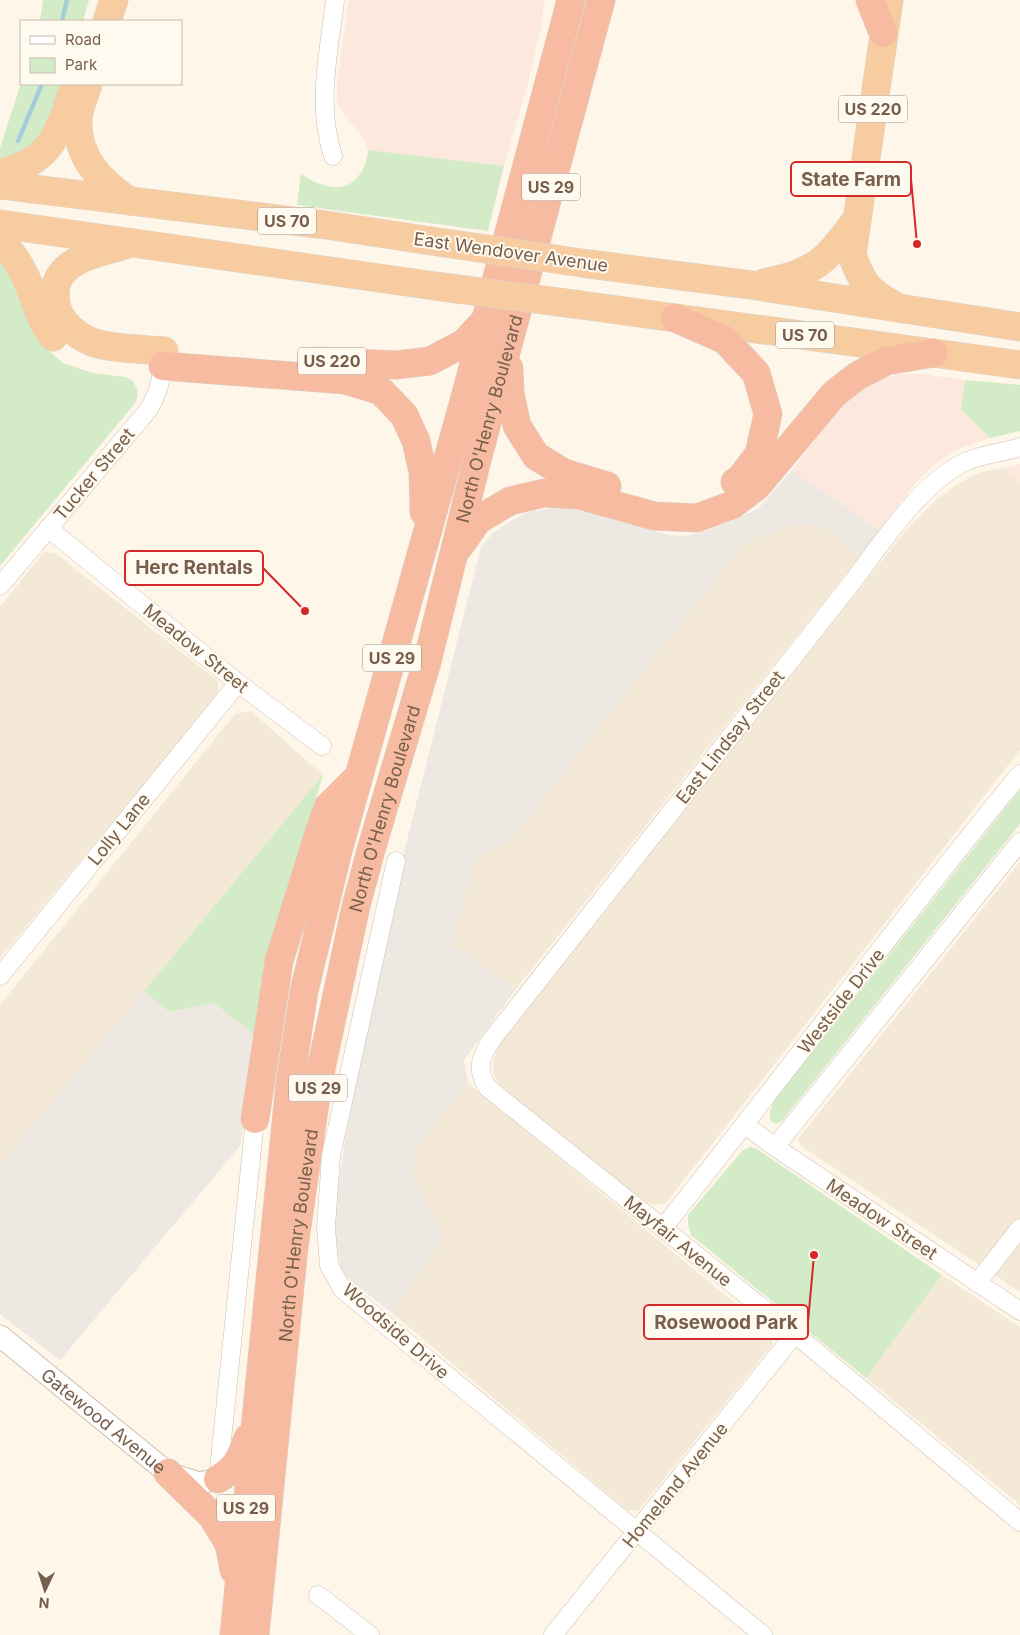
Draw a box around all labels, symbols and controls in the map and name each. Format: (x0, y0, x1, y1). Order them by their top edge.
legend (20, 20, 182, 85)
text: Road (65, 30, 101, 49)
text: Park (65, 55, 98, 74)
road number: US 220 (839, 96, 907, 122)
callout: State Farm (791, 162, 911, 196)
text: State Farm (801, 168, 901, 191)
road number: US 29 (522, 173, 580, 200)
road number: US 70 (258, 208, 316, 235)
street label: East Wendover Avenue (412, 228, 610, 276)
street label: North O'Henry Boulevard (451, 312, 526, 525)
road number: US 70 (776, 322, 834, 348)
road number: US 220 (298, 348, 366, 374)
street label: Tucker Street (49, 424, 139, 524)
callout: Herc Rentals (125, 551, 263, 585)
text: Herc Rentals (135, 556, 253, 579)
street label: Meadow Street (139, 599, 253, 697)
road number: US 29 (363, 644, 421, 671)
street label: East Lindsay Street (672, 666, 788, 808)
street label: North O'Henry Boulevard (344, 703, 424, 914)
street label: Lolly Lane (84, 789, 154, 869)
street label: Westside Drive (793, 944, 889, 1058)
road number: US 29 (289, 1074, 347, 1102)
street label: North O'Henry Boulevard (274, 1127, 322, 1343)
street label: Meadow Street (823, 1174, 941, 1264)
street label: Mayfair Avenue (620, 1191, 736, 1291)
street label: Woodside Drive (338, 1279, 454, 1383)
callout: Rosewood Park (644, 1305, 808, 1339)
text: Rosewood Park (654, 1311, 798, 1334)
street label: Gatewood Avenue (37, 1364, 170, 1478)
street label: Homeland Avenue (618, 1418, 732, 1552)
road number: US 29 (217, 1495, 275, 1522)
north arrow (20, 1565, 70, 1615)
text: N (38, 1595, 50, 1612)

